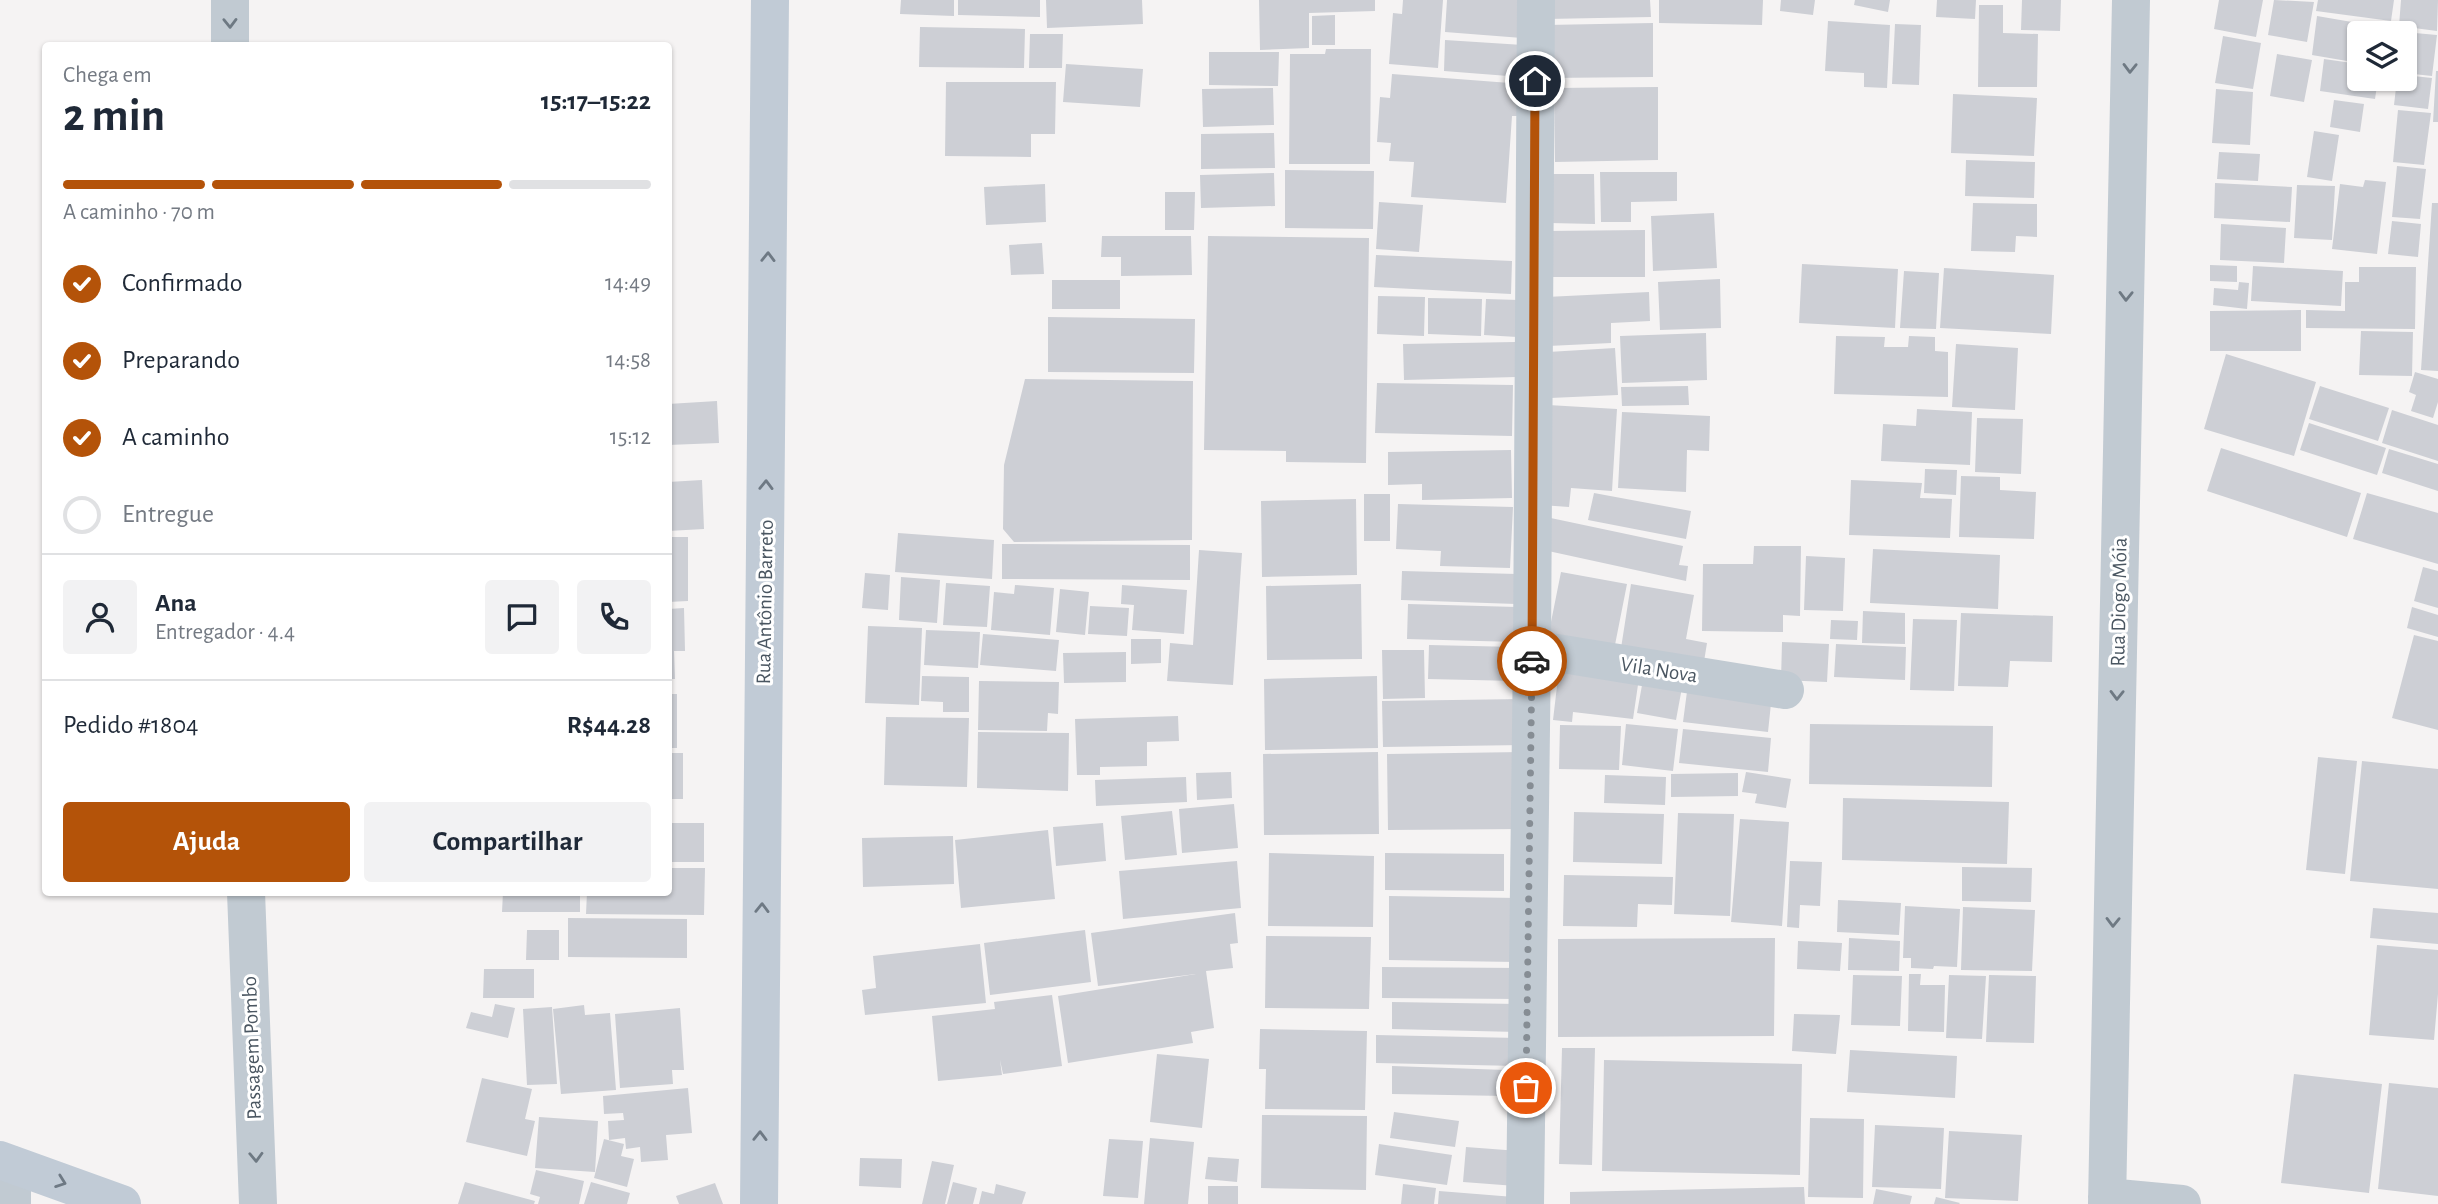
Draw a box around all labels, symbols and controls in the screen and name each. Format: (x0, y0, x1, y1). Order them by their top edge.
one-way arrow (222, 18, 238, 29)
map controls (2347, 21, 2417, 91)
button: layers (2347, 21, 2417, 91)
pin (1505, 51, 1565, 111)
icon: home (1516, 62, 1554, 100)
one-way arrow (2122, 63, 2138, 74)
text: Chega em (63, 64, 152, 87)
text: 15:17–15:22 (541, 88, 651, 114)
text: 2 min (63, 93, 165, 139)
text: A caminho · 70 m (63, 201, 215, 224)
one-way arrow (760, 252, 776, 262)
icon: check (63, 265, 101, 303)
text: Confirmado (122, 270, 243, 296)
text: 14:49 (605, 272, 651, 295)
one-way arrow (2118, 290, 2133, 301)
icon: check (63, 342, 101, 380)
text: Preparando (122, 347, 240, 373)
text: 14:58 (606, 349, 651, 372)
icon: check (63, 419, 101, 457)
text: A caminho (122, 424, 230, 450)
text: 15:12 (610, 426, 651, 449)
one-way arrow (758, 479, 774, 490)
text: Entregue (122, 501, 214, 527)
street label: Rua Antônio Barreto (753, 519, 777, 685)
street label: Rua Diogo Móia (2107, 537, 2131, 667)
button: person (63, 580, 137, 654)
button: chat (485, 580, 559, 654)
button: phone (577, 580, 651, 654)
text: Ana (155, 590, 197, 616)
text: Entregador · 4.4 (155, 621, 295, 644)
courier (1497, 626, 1567, 696)
icon: car (1513, 642, 1551, 680)
street label: Vila Nova (1619, 654, 1699, 686)
one-way arrow (2110, 689, 2125, 700)
text: Pedido #1804 (63, 712, 199, 738)
text: R$44.28 (567, 712, 651, 738)
button: Ajuda (63, 802, 350, 882)
button: Compartilhar (364, 802, 651, 882)
one-way arrow (754, 903, 770, 913)
one-way arrow (2105, 917, 2121, 928)
street label: Passagem Pombo (239, 976, 265, 1120)
pin (1496, 1058, 1556, 1118)
icon: bag (1507, 1069, 1545, 1107)
one-way arrow (752, 1130, 768, 1141)
one-way arrow (249, 1151, 264, 1162)
one-way arrow (54, 1174, 66, 1188)

